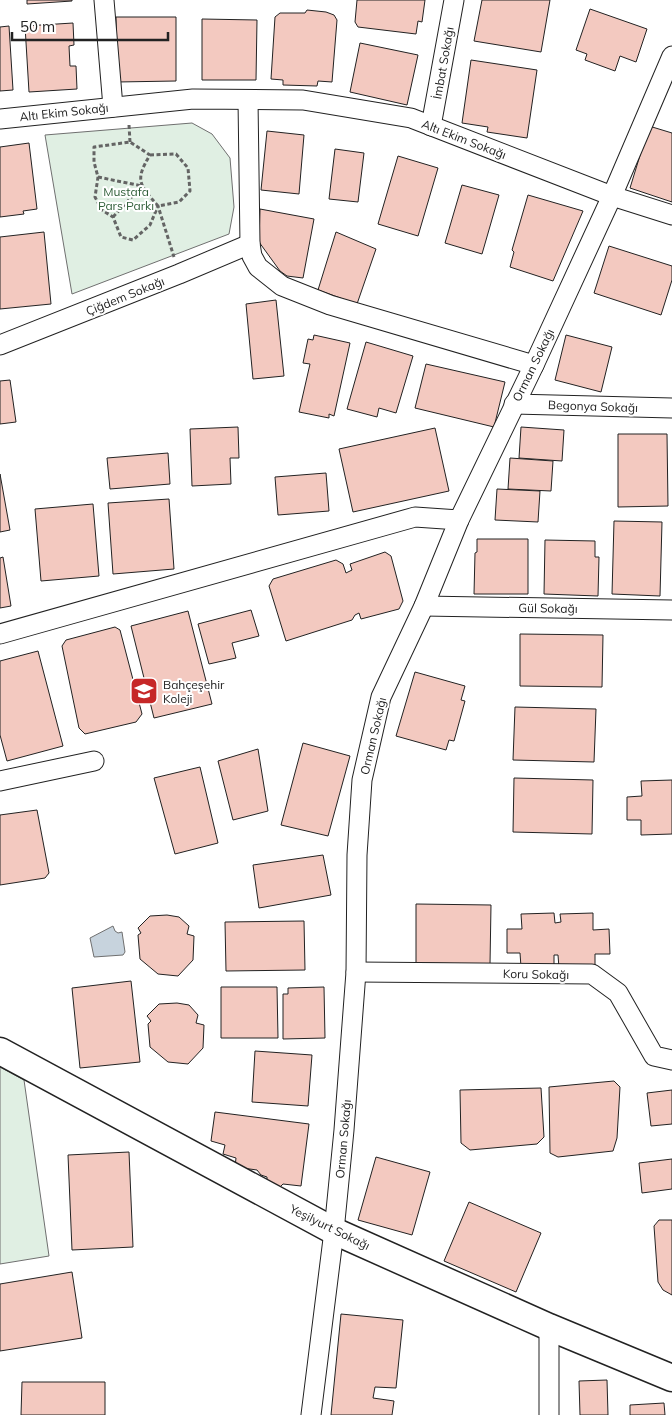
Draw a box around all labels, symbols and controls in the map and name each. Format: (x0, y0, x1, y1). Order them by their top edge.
scale bar (12, 10, 169, 42)
text: 50 m (20, 17, 55, 36)
street label: İmbat Sokağı (429, 26, 457, 100)
street label: Altı Ekim Sokağı (19, 100, 109, 124)
street label: Altı Ekim Sokağı (420, 116, 508, 162)
park label: Mustafa Pars Parkı (98, 184, 154, 213)
street label: Çiğdem Sokağı (84, 273, 166, 319)
street label: Orman Sokağı (509, 326, 557, 404)
street label: Begonya Sokağı (548, 397, 638, 415)
street label: Gül Sokağı (518, 600, 578, 616)
school or university icon: Bahçeşehir Koleji (129, 676, 159, 706)
place label: Bahçeşehir Koleji (163, 677, 225, 706)
street label: Orman Sokağı (357, 696, 389, 776)
street label: Koru Sokağı (503, 966, 569, 982)
street label: Orman Sokağı (332, 1099, 354, 1179)
street label: Yeşilyurt Sokağı (286, 1201, 373, 1253)

